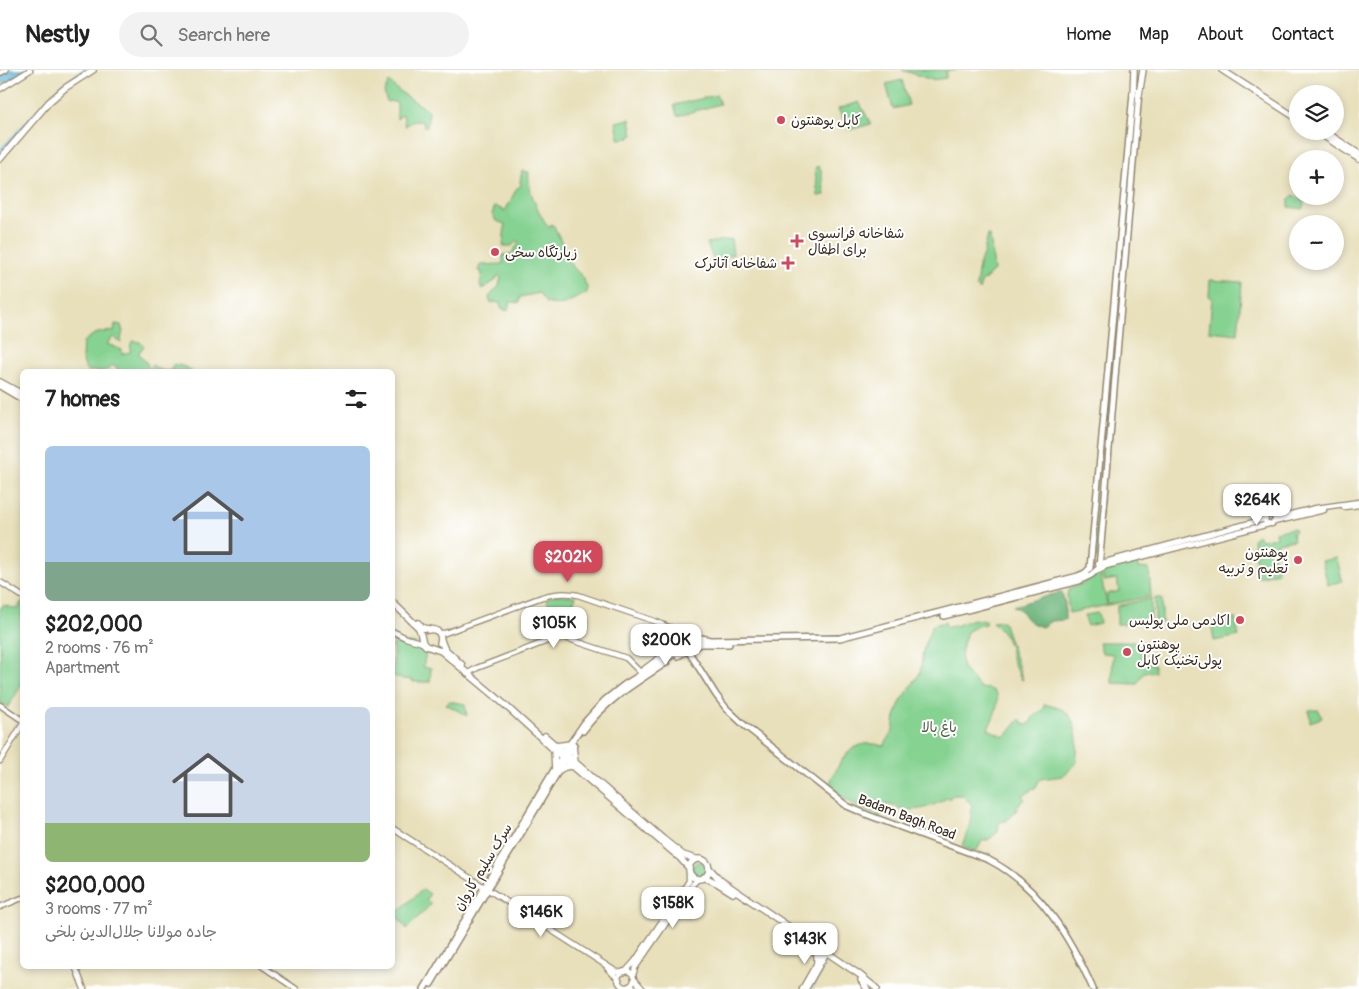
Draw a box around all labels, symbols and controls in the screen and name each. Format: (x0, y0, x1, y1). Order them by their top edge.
search box (119, 12, 469, 57)
text: Nestly (25, 20, 89, 49)
icon: search (137, 21, 165, 49)
text: Search here (177, 23, 270, 47)
text: Home (1066, 23, 1111, 46)
text: Map (1139, 23, 1169, 46)
text: About (1197, 23, 1243, 46)
text: Contact (1271, 23, 1334, 46)
map controls (1289, 85, 1344, 270)
button: layers (1289, 85, 1344, 140)
place label: کابل پوهنتون (791, 112, 861, 130)
marker: کابل پوهنتون (775, 114, 787, 126)
button: + (1289, 150, 1344, 205)
button: − (1289, 215, 1344, 270)
place label: شفاخانه فرانسوی برای اطفال (808, 225, 904, 258)
marker: شفاخانه فرانسوی برای اطفال (790, 234, 804, 248)
place label: زیارتگاه سخی (505, 244, 577, 261)
marker: زیارتگاه سخی (489, 246, 501, 258)
place label: شفاخانه آتاترک (695, 255, 777, 272)
marker: شفاخانه آتاترک (781, 256, 795, 270)
icon: filters (342, 385, 370, 413)
text: 7 homes (45, 386, 120, 413)
icon: home (163, 478, 253, 568)
pin: $264K (1222, 484, 1292, 526)
text: $264K (1234, 490, 1280, 510)
pin: $202K (533, 540, 603, 583)
place label: پوهنتون تعلیم و تربیه (1219, 544, 1289, 579)
text: $202K (544, 547, 592, 567)
marker: پوهنتون تعلیم و تربیه (1292, 554, 1304, 566)
pin: $105K (519, 606, 589, 649)
text: $202,000 (45, 611, 143, 638)
place label: اکادمی ملی پولیس (1129, 612, 1230, 630)
text: $105K (532, 613, 576, 633)
marker: اکادمی ملی پولیس (1234, 614, 1246, 626)
pin: $200K (631, 624, 701, 666)
text: $200K (641, 630, 691, 650)
place label: پوهنتون پولی‌تخنیک کابل (1137, 636, 1222, 670)
text: 2 rooms · 76 m² (45, 638, 154, 658)
marker: پوهنتون پولی‌تخنیک کابل (1121, 646, 1133, 658)
text: Apartment (45, 658, 120, 678)
park label: باغ بالا (921, 719, 957, 737)
icon: home (163, 740, 253, 830)
street label: Badam Bagh Road (856, 791, 958, 844)
street label: سرک سلیم کاروان (450, 820, 518, 915)
text: $200,000 (45, 872, 145, 899)
pin: $158K (638, 886, 708, 929)
text: $158K (652, 893, 694, 913)
pin: $146K (506, 896, 576, 938)
text: 3 rooms · 77 m² (45, 899, 153, 919)
text: $146K (519, 902, 563, 922)
text: جاده مولانا جلال‌الدین بلخی (45, 922, 217, 942)
pin: $143K (770, 922, 840, 965)
text: $143K (784, 929, 826, 949)

